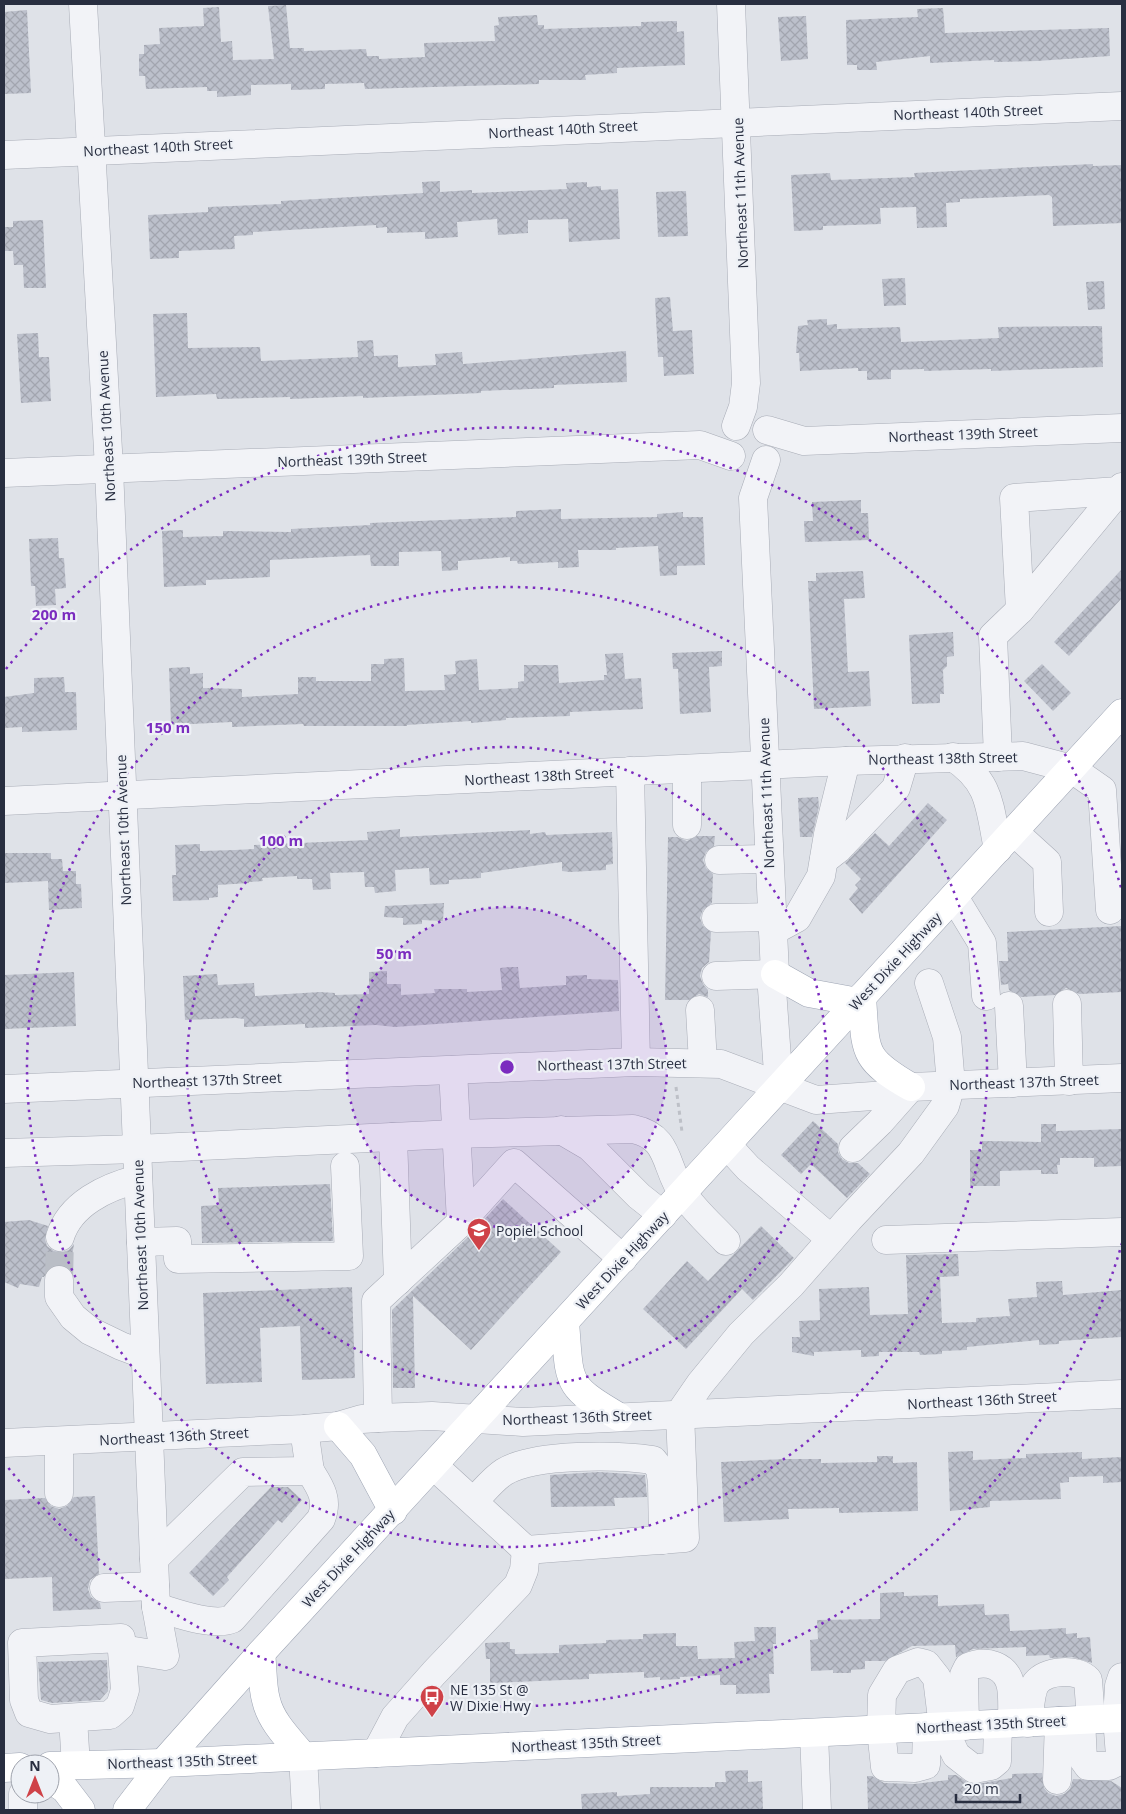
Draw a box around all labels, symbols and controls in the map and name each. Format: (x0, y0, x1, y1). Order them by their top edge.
street label: Northeast 140th Street (893, 100, 1043, 124)
street label: Northeast 140th Street (488, 116, 638, 142)
street label: Northeast 11th Avenue (728, 117, 752, 269)
street label: Northeast 140th Street (83, 134, 233, 160)
street label: Northeast 10th Avenue (93, 350, 119, 502)
street label: Northeast 139th Street (888, 422, 1038, 446)
street label: Northeast 139th Street (277, 447, 427, 471)
text: 200 m (32, 604, 76, 624)
text: 150 m (146, 717, 190, 737)
street label: Northeast 11th Avenue (754, 717, 778, 869)
street label: Northeast 138th Street (868, 747, 1018, 769)
street label: Northeast 10th Avenue (111, 754, 135, 906)
street label: Northeast 138th Street (464, 763, 614, 789)
text: 100 m (259, 830, 303, 850)
street label: West Dixie Highway (844, 907, 946, 1014)
text: 50 m (376, 943, 412, 963)
street label: Northeast 137th Street (537, 1053, 687, 1075)
centre of rings (498, 1058, 516, 1076)
street label: Northeast 137th Street (132, 1068, 282, 1092)
street label: Northeast 137th Street (949, 1070, 1099, 1094)
street label: Northeast 10th Avenue (128, 1159, 152, 1311)
street label: West Dixie Highway (571, 1206, 673, 1313)
school or university icon: Popiel School (466, 1217, 492, 1251)
place label: Popiel School (496, 1221, 583, 1240)
street label: Northeast 136th Street (907, 1387, 1057, 1413)
street label: Northeast 136th Street (502, 1405, 652, 1429)
street label: Northeast 136th Street (99, 1423, 249, 1449)
street label: West Dixie Highway (297, 1504, 399, 1611)
place label: NE 135 St @ W Dixie Hwy (450, 1680, 532, 1715)
bus stop icon: NE 135 St @ W Dixie Hwy (419, 1684, 445, 1718)
street label: Northeast 135th Street (916, 1711, 1066, 1737)
street label: Northeast 135th Street (511, 1730, 661, 1756)
street label: Northeast 135th Street (107, 1749, 257, 1773)
north arrow (10, 1754, 60, 1804)
text: N (29, 1756, 41, 1775)
scale bar (956, 1772, 1020, 1804)
text: 20 m (964, 1778, 999, 1798)

